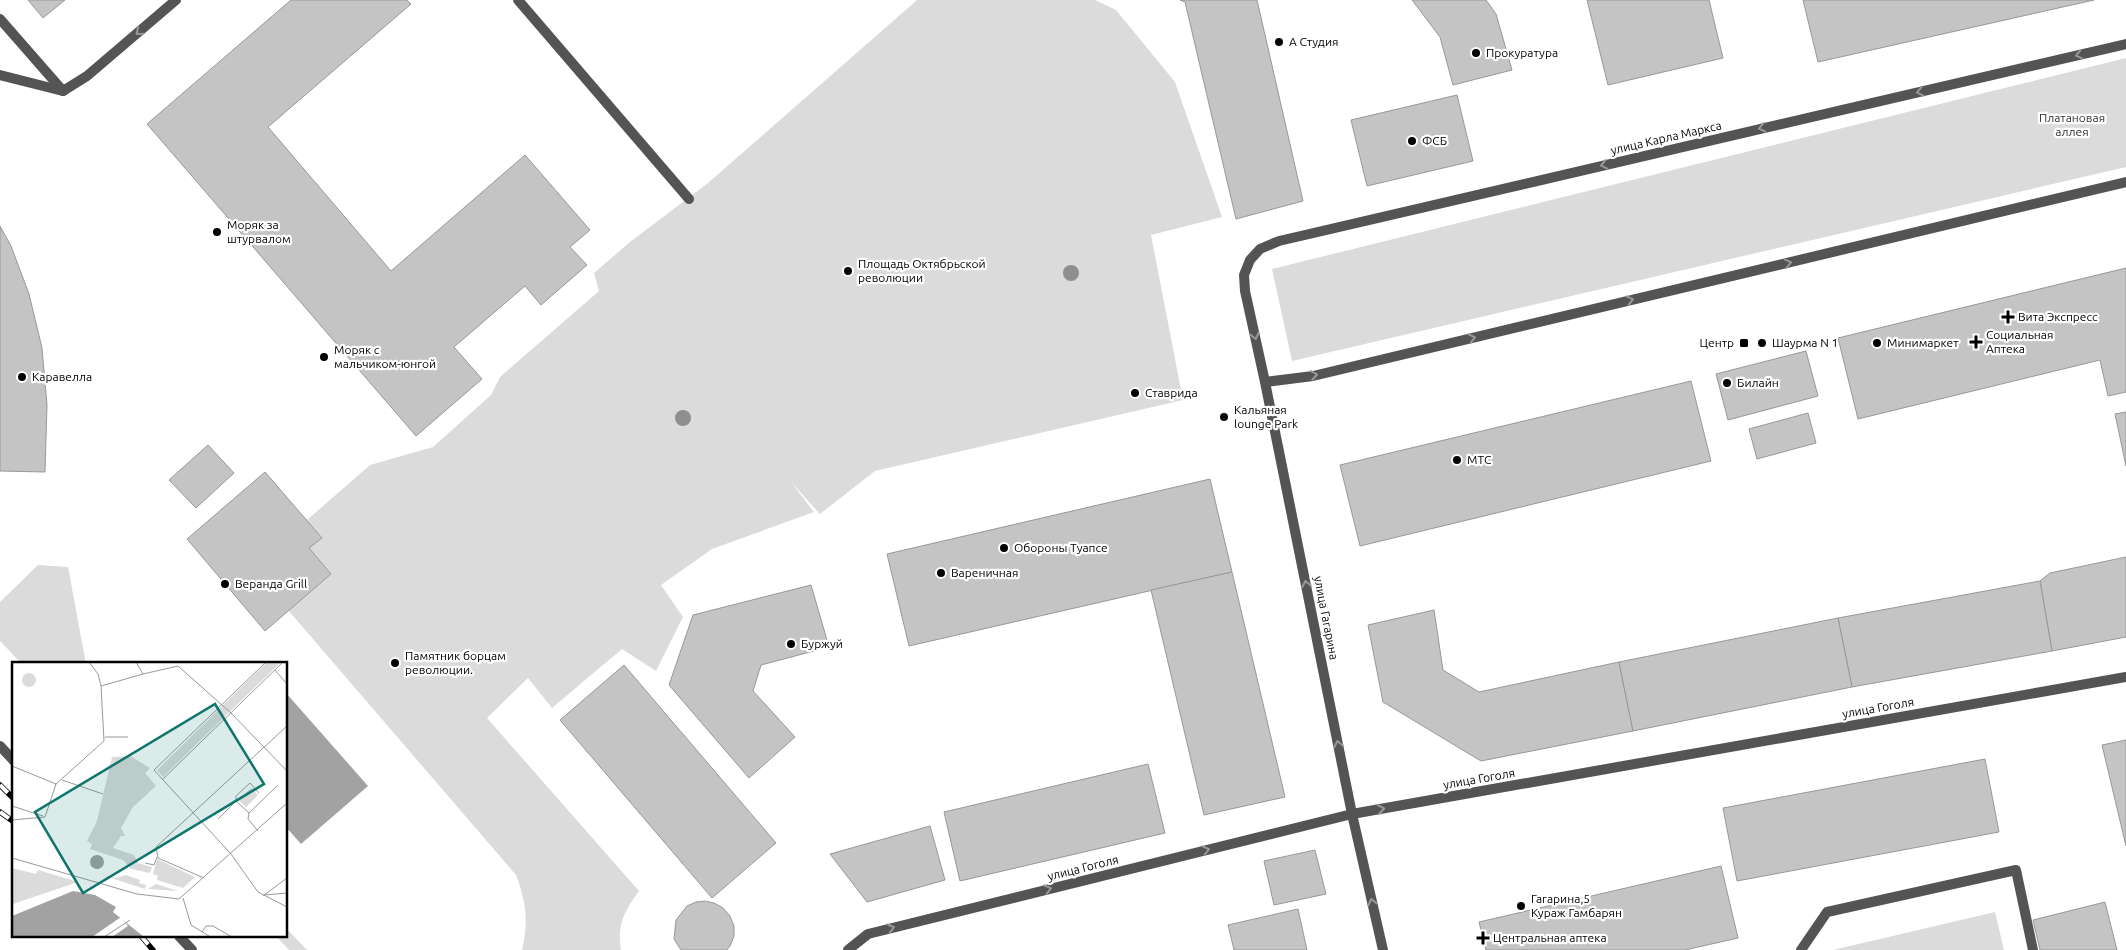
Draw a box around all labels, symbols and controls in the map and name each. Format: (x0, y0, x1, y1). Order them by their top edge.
one-way arrow (135, 26, 144, 35)
place label: А Студия (1289, 35, 1338, 48)
marker: А Студия (1273, 36, 1285, 48)
place label: Прокуратура (1486, 46, 1558, 59)
marker: Прокуратура (1470, 47, 1482, 59)
one-way arrow (2074, 49, 2083, 60)
one-way arrow (1916, 86, 1925, 97)
park label: Платановая аллея (2039, 111, 2105, 138)
street label: улица Карла Маркса (1609, 118, 1723, 157)
one-way arrow (1757, 122, 1766, 133)
place label: ФСБ (1422, 134, 1447, 147)
marker: ФСБ (1406, 135, 1418, 147)
one-way arrow (1599, 159, 1608, 170)
place label: Моряк за штурвалом (227, 218, 291, 245)
marker: Моряк за штурвалом (211, 226, 223, 238)
place label: Площадь Октябрьской революции (858, 257, 986, 284)
one-way arrow (1784, 258, 1792, 268)
marker: Площадь Октябрьской революции (842, 265, 854, 277)
one-way arrow (1625, 295, 1634, 306)
place label: Вита Экспресс (2018, 310, 2098, 323)
marker: Вита Экспресс (2002, 311, 2014, 323)
place label: Социальная Аптека (1986, 328, 2053, 355)
one-way arrow (1249, 332, 1260, 341)
one-way arrow (1467, 333, 1476, 344)
place label: Центр (1700, 336, 1734, 349)
place label: Шаурма N 1 (1772, 336, 1838, 349)
place label: Минимаркет (1887, 336, 1959, 349)
marker: Социальная Аптека (1970, 336, 1982, 348)
marker: Центр (1738, 337, 1750, 349)
marker: Шаурма N 1 (1756, 337, 1768, 349)
marker: Минимаркет (1871, 337, 1883, 349)
place label: Моряк с мальчиком-юнгой (334, 343, 436, 370)
marker: Моряк с мальчиком-юнгой (318, 351, 330, 363)
place label: Каравелла (32, 370, 92, 383)
marker: Каравелла (16, 371, 28, 383)
one-way arrow (1309, 371, 1318, 381)
place label: Билайн (1737, 376, 1779, 389)
marker: Билайн (1721, 377, 1733, 389)
place label: Ставрида (1145, 386, 1198, 399)
marker: Ставрида (1129, 387, 1141, 399)
place label: Кальяная lounge Park (1234, 403, 1298, 430)
marker: Кальяная lounge Park (1218, 411, 1230, 423)
place label: МТС (1467, 453, 1492, 466)
marker: МТС (1451, 454, 1463, 466)
place label: Обороны Туапсе (1014, 541, 1108, 554)
marker: Обороны Туапсе (998, 542, 1010, 554)
place label: Вареничная (951, 566, 1018, 579)
marker: Вареничная (935, 567, 947, 579)
street label: улица Гагарина (1312, 575, 1341, 661)
place label: Веранда Grill (235, 577, 307, 590)
marker: Веранда Grill (219, 578, 231, 590)
one-way arrow (1301, 580, 1312, 589)
place label: Буржуй (801, 637, 843, 650)
marker: Буржуй (785, 638, 797, 650)
place label: Памятник борцам революции. (405, 649, 506, 676)
marker: Памятник борцам революции. (389, 657, 401, 669)
inset map (12, 662, 288, 938)
street label: улица Гоголя (1841, 695, 1915, 720)
one-way arrow (1333, 739, 1344, 748)
street label: улица Гоголя (1442, 766, 1516, 791)
one-way arrow (1377, 804, 1386, 814)
one-way arrow (1202, 845, 1211, 856)
street label: улица Гоголя (1046, 852, 1120, 883)
one-way arrow (1044, 884, 1053, 895)
place label: Гагарина,5 Кураж Гамбарян (1531, 892, 1622, 919)
one-way arrow (1367, 898, 1378, 907)
marker: Гагарина,5 Кураж Гамбарян (1515, 900, 1527, 912)
one-way arrow (886, 923, 895, 934)
place label: Центральная аптека (1493, 931, 1607, 944)
marker: Центральная аптека (1477, 932, 1489, 944)

